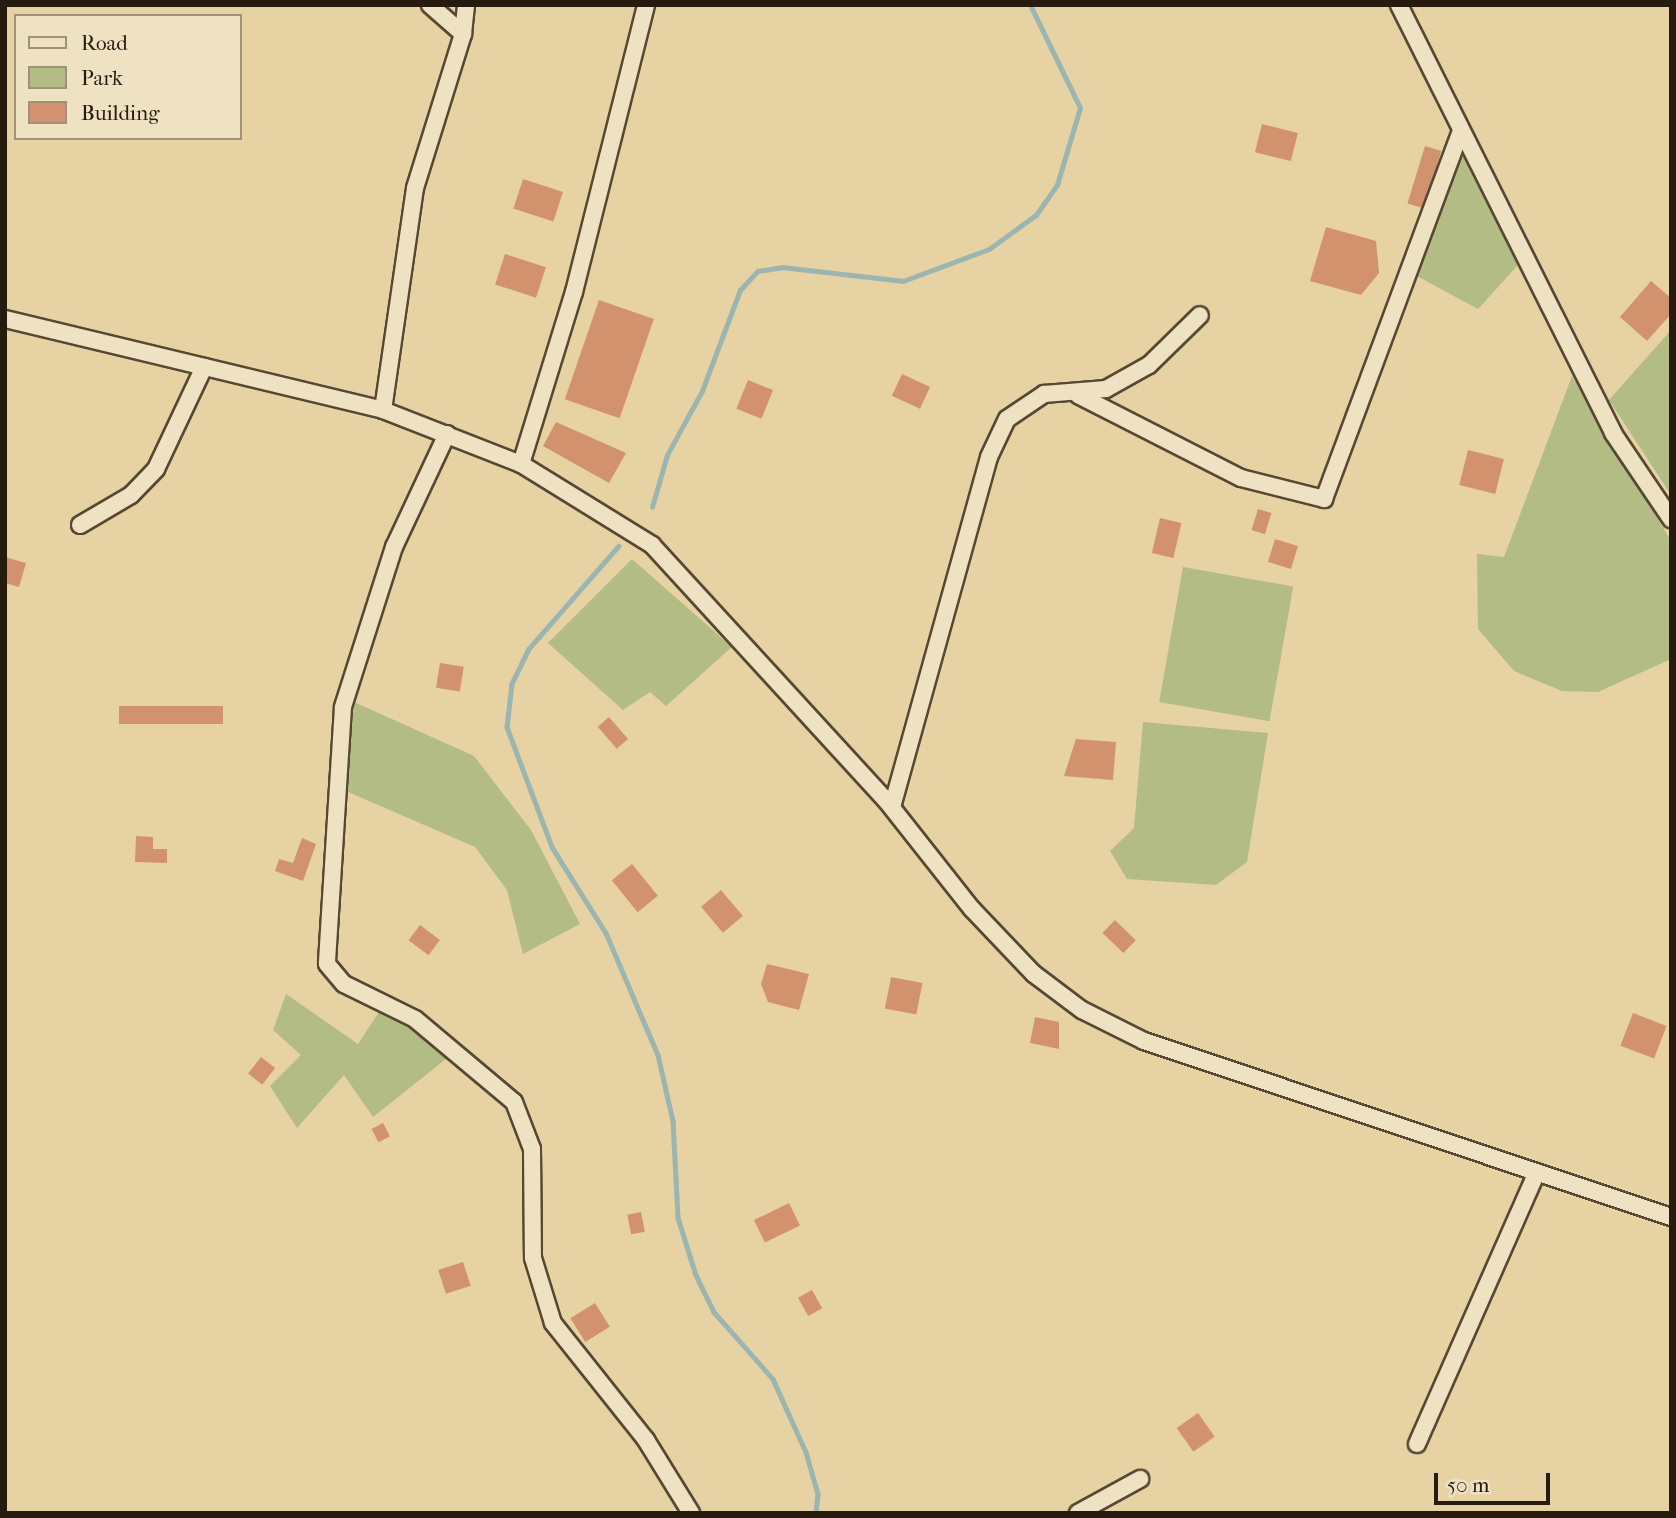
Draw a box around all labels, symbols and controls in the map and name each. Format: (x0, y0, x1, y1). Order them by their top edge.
legend (14, 14, 242, 140)
text: Road (81, 31, 128, 55)
text: Park (81, 66, 123, 90)
text: Building (81, 101, 159, 125)
scale bar (1438, 1458, 1554, 1502)
text: 50 m (1447, 1473, 1490, 1497)

